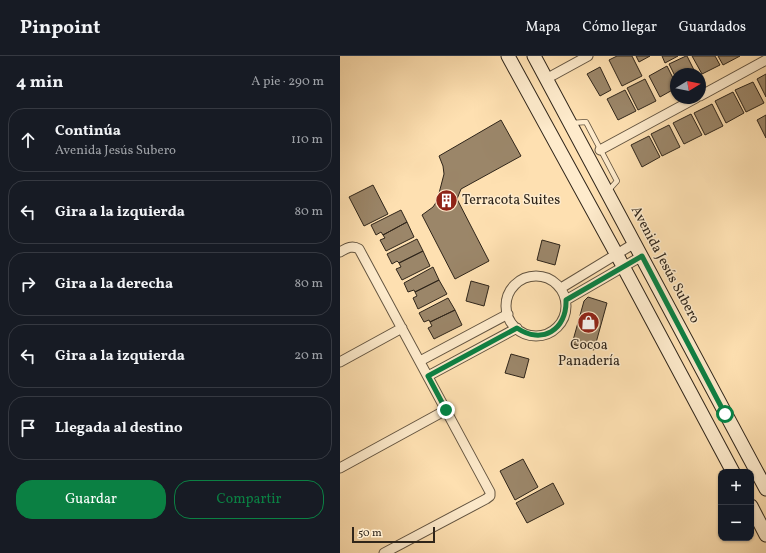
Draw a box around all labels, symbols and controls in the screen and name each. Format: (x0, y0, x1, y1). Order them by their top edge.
text: Pinpoint (20, 15, 100, 41)
text: Mapa (526, 18, 561, 37)
text: Cómo llegar (583, 18, 657, 37)
text: Guardados (679, 18, 746, 37)
north arrow (670, 68, 706, 104)
text: 4 min (16, 71, 63, 94)
text: A pie · 290 m (251, 73, 324, 91)
text: Continúa (55, 121, 121, 142)
icon: ahead (17, 129, 39, 151)
text: 110 m (291, 131, 323, 149)
text: Avenida Jesús Subero (55, 142, 176, 160)
building icon: Terracota Suites (434, 187, 460, 213)
place label: Terracota Suites (462, 191, 560, 210)
icon: left (17, 201, 39, 223)
text: Gira a la izquierda (55, 202, 185, 223)
text: 80 m (294, 203, 323, 221)
street label: Avenida Jesús Subero (626, 203, 704, 327)
icon: right (17, 273, 39, 295)
text: Gira a la derecha (55, 274, 173, 295)
text: 80 m (294, 275, 323, 293)
shop icon: Cocoa Panadería (576, 310, 602, 336)
place label: Cocoa Panadería (558, 336, 620, 371)
icon: left (17, 345, 39, 367)
text: Gira a la izquierda (55, 346, 185, 367)
text: 20 m (294, 347, 323, 365)
route end (437, 401, 455, 419)
route start (716, 405, 734, 423)
icon: arrive (17, 417, 39, 439)
text: Llegada al destino (55, 418, 183, 439)
map controls (718, 469, 754, 541)
button: + (718, 469, 754, 505)
button: Guardar (16, 480, 166, 519)
button: Compartir (174, 480, 324, 519)
button: − (718, 505, 754, 541)
scale bar (352, 525, 435, 544)
text: 50 m (358, 526, 382, 541)

